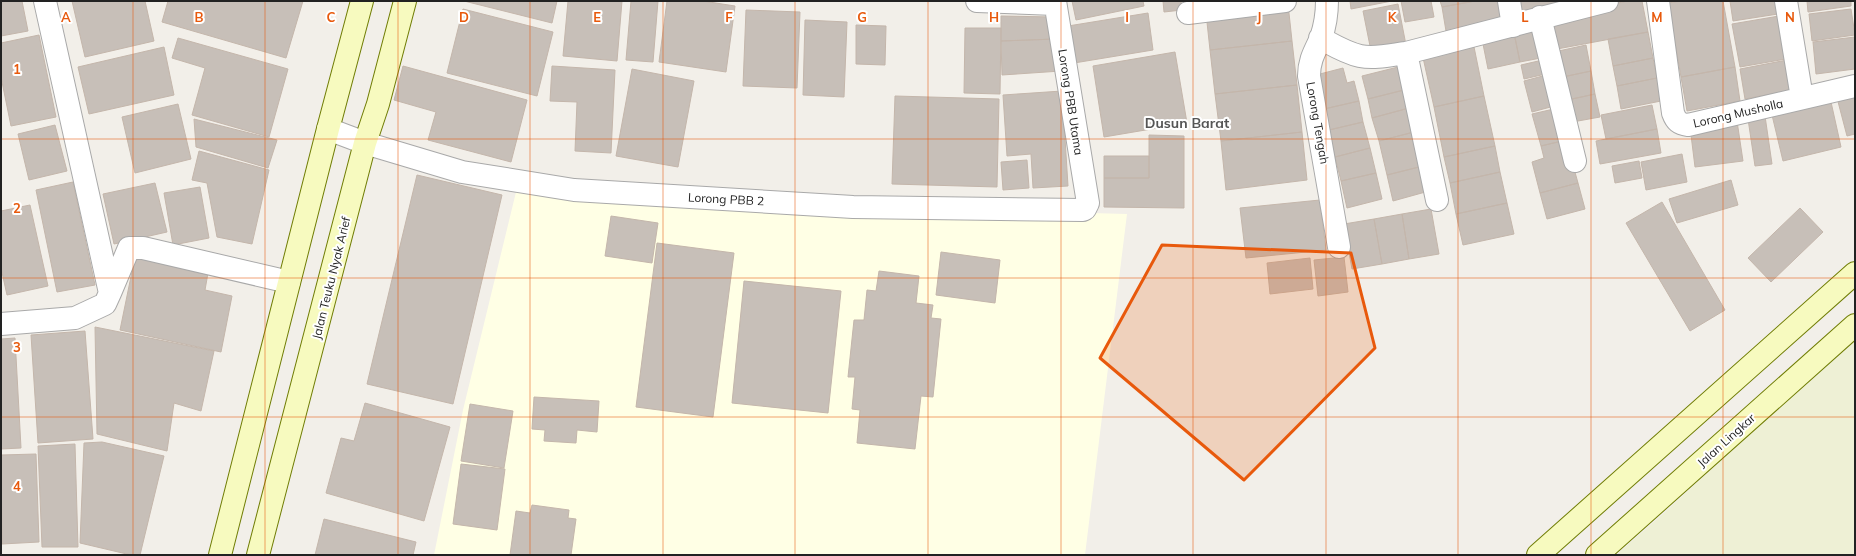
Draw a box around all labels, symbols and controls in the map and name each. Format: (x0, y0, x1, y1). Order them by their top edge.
text: A (61, 9, 71, 25)
text: B (195, 9, 204, 25)
text: C (327, 9, 336, 25)
text: D (459, 9, 469, 25)
text: E (593, 9, 601, 25)
text: F (725, 9, 733, 25)
text: G (857, 9, 867, 25)
text: H (989, 9, 999, 25)
text: I (1125, 9, 1129, 25)
text: J (1257, 9, 1261, 25)
text: K (1388, 9, 1398, 25)
text: L (1521, 9, 1529, 25)
text: M (1651, 9, 1663, 25)
text: N (1785, 9, 1795, 25)
street label: Lorong PBB Utama (1055, 48, 1087, 156)
text: 1 (13, 61, 21, 77)
street label: Lorong Tengah (1303, 81, 1333, 165)
street label: Lorong Musholla (1692, 95, 1784, 131)
district label: Dusun Barat (1145, 114, 1230, 132)
street label: Lorong PBB 2 (687, 190, 765, 208)
text: 2 (13, 200, 21, 216)
street label: Jalan Teuku Nyak Arief (309, 214, 354, 341)
text: 3 (13, 339, 21, 355)
street label: Jalan Lingkar (1694, 410, 1759, 470)
text: 4 (13, 478, 21, 494)

